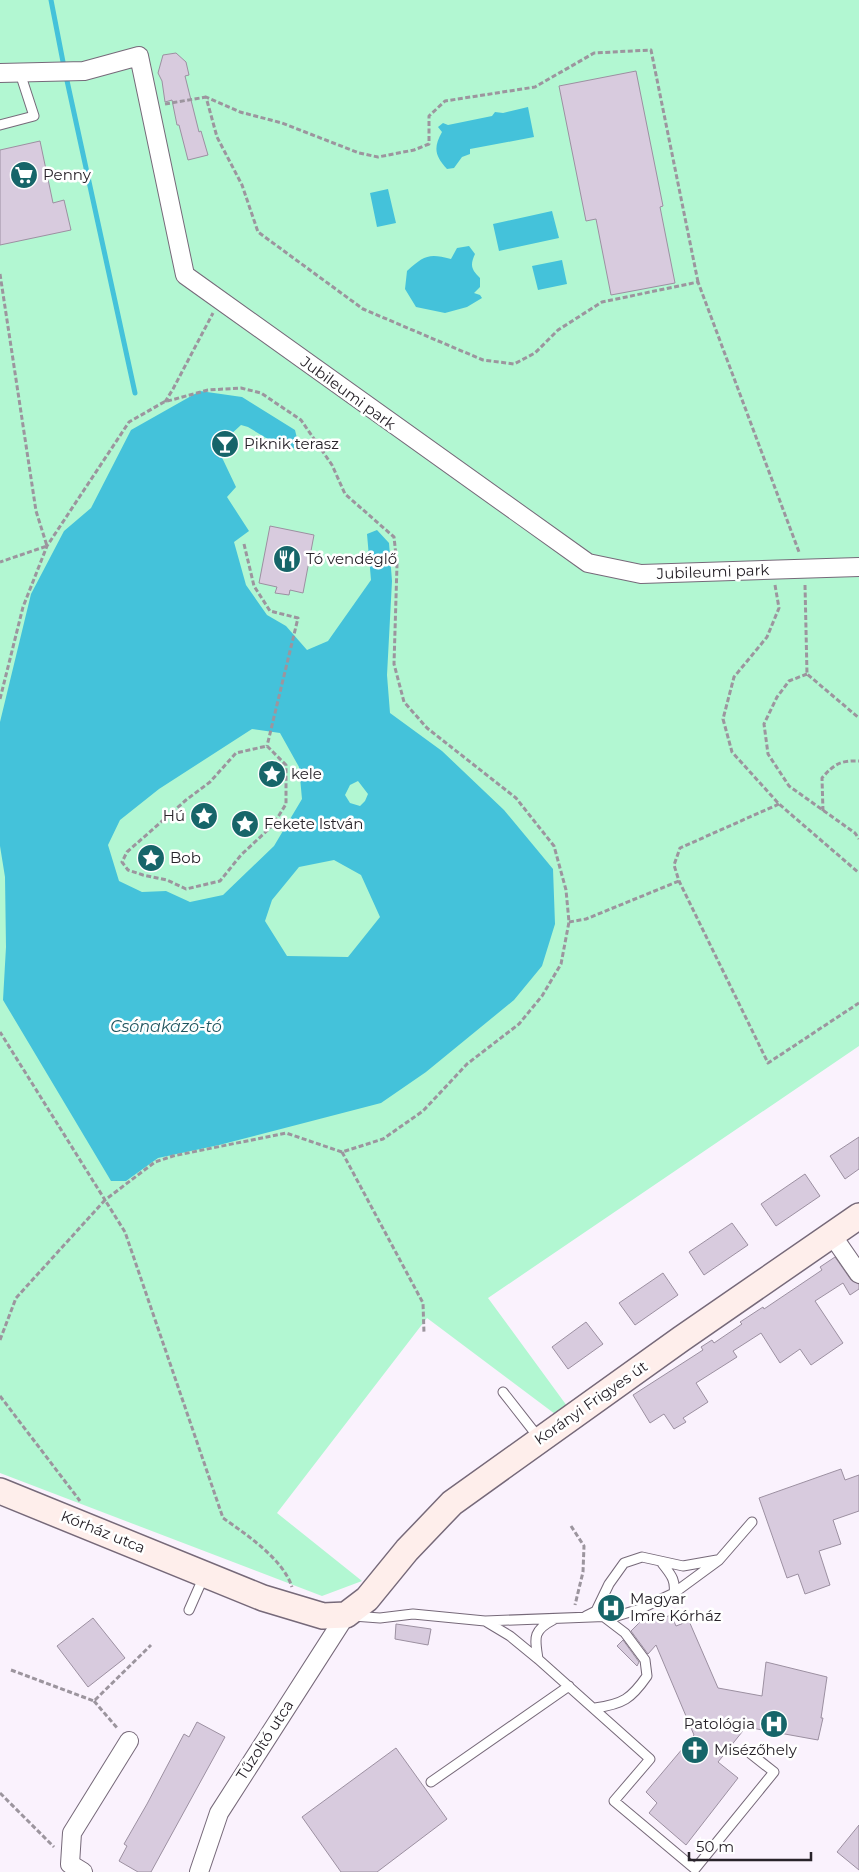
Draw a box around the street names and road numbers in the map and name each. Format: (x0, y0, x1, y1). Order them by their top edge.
street label: Jubileumi park (296, 351, 399, 433)
street label: Jubileumi park (655, 560, 770, 583)
street label: Korányi Frigyes út (530, 1356, 651, 1449)
street label: Kórház utca (58, 1506, 148, 1557)
street label: Tűzoltó utca (232, 1696, 298, 1783)

